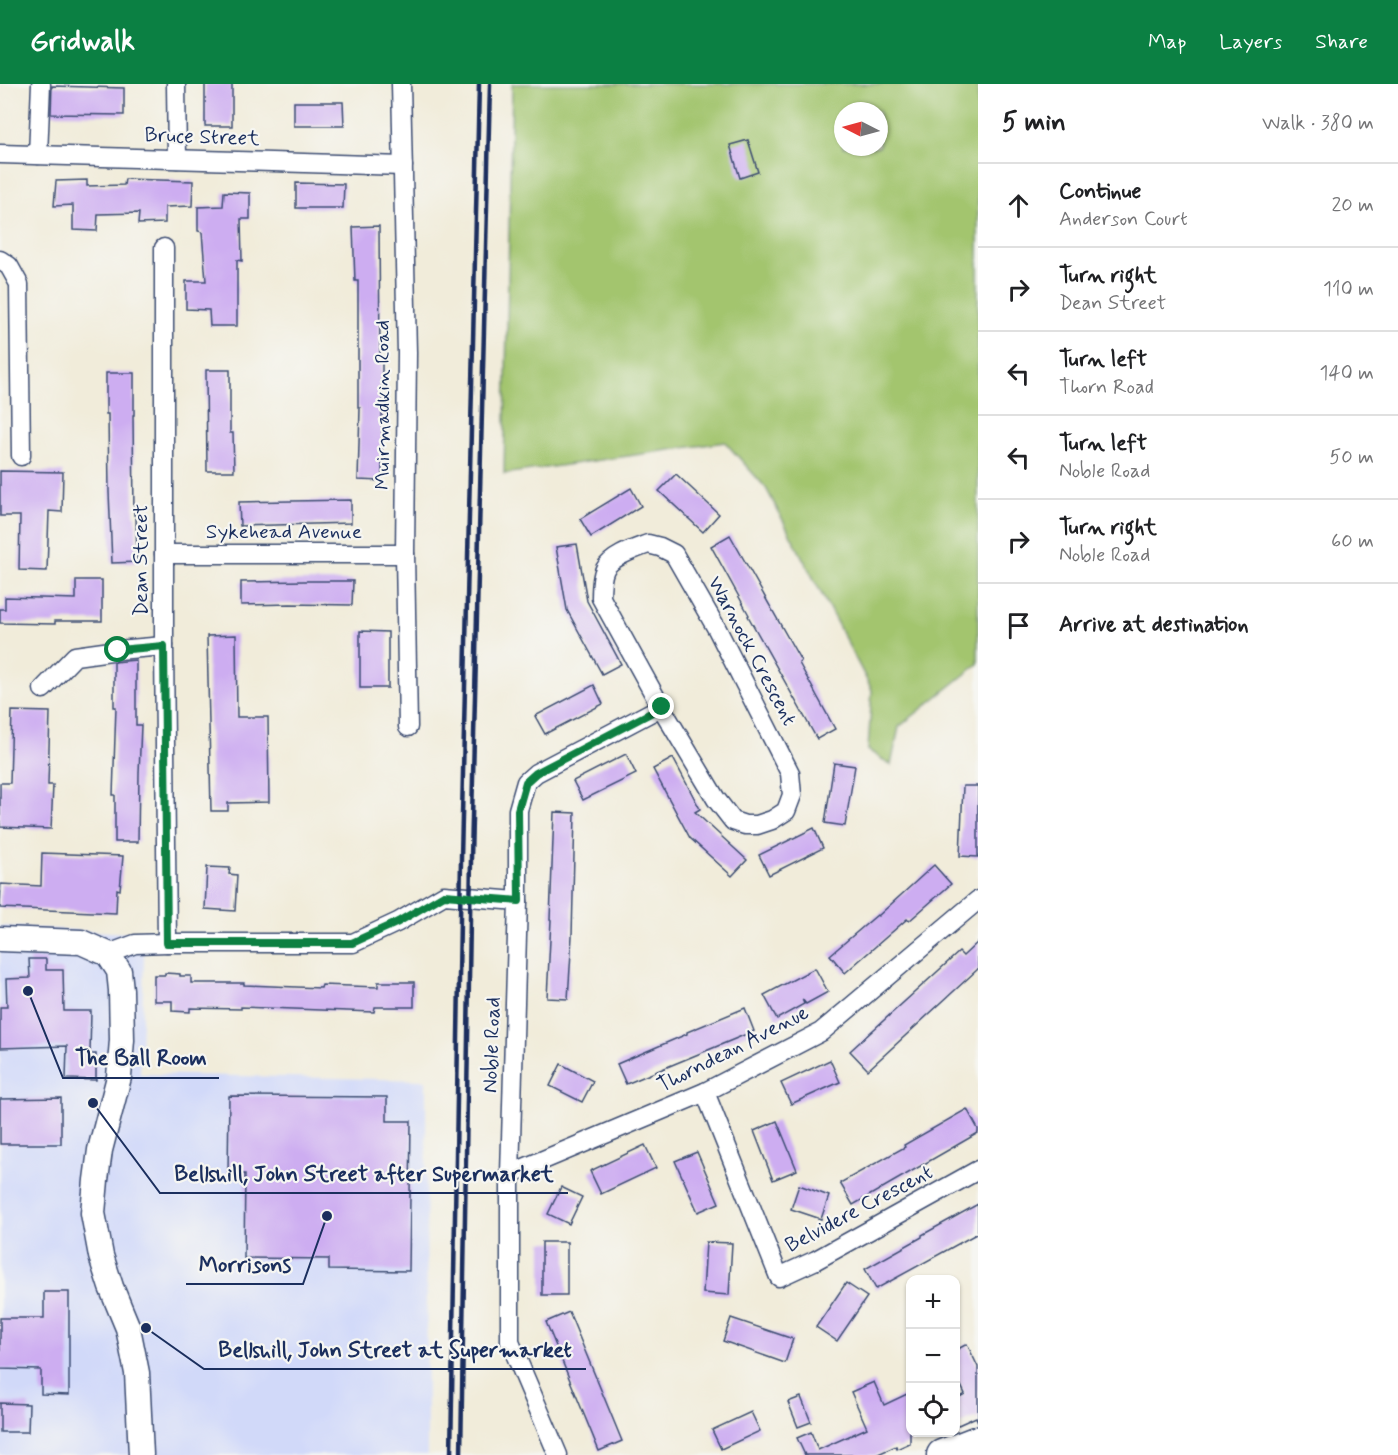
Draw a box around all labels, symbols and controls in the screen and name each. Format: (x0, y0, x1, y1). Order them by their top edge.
text: Gridwalk (30, 24, 135, 61)
text: Map (1148, 28, 1186, 56)
text: Layers (1219, 28, 1282, 56)
text: Share (1315, 28, 1368, 56)
north arrow (834, 102, 888, 156)
text: 5 min (1002, 106, 1066, 140)
text: Walk · 380 m (1262, 110, 1374, 137)
street label: Bruce Street (144, 121, 261, 153)
text: Continue (1059, 178, 1141, 206)
icon: ahead (1002, 189, 1035, 222)
text: 20 m (1331, 192, 1374, 219)
text: Anderson Court (1059, 206, 1188, 233)
text: Turn right (1059, 262, 1157, 290)
icon: right (1002, 273, 1035, 306)
text: 110 m (1323, 276, 1374, 303)
text: Dean Street (1059, 290, 1166, 317)
street label: Muirmadkin Road (369, 320, 397, 490)
text: Turn left (1059, 346, 1147, 374)
icon: left (1002, 357, 1035, 390)
text: 140 m (1320, 360, 1374, 387)
text: Thorn Road (1059, 374, 1154, 401)
text: Turn left (1059, 430, 1147, 458)
icon: left (1002, 441, 1035, 474)
text: 50 m (1329, 444, 1374, 471)
text: Noble Road (1059, 458, 1150, 485)
street label: Dean Street (127, 504, 155, 616)
text: Turn right (1059, 514, 1157, 542)
street label: Sykehead Avenue (206, 518, 362, 546)
icon: right (1002, 525, 1035, 558)
text: 60 m (1331, 528, 1374, 555)
text: Noble Road (1059, 542, 1150, 569)
street label: Warnock Crescent (701, 571, 803, 731)
icon: arrive (1002, 609, 1035, 642)
text: Arrive at destination (1059, 611, 1249, 639)
route start (104, 636, 130, 662)
route end (648, 693, 674, 719)
street label: Noble Road (476, 997, 508, 1093)
street label: Thorndean Avenue (652, 999, 814, 1099)
callout: The Ball Room (63, 1038, 219, 1078)
text: The Ball Room (75, 1045, 207, 1073)
callout: Bellshill, John Street after Supermarket (160, 1153, 568, 1193)
street label: Belvidere Crescent (780, 1158, 938, 1260)
text: Bellshill, John Street after Supermarket (174, 1161, 555, 1189)
callout: Morrisons (186, 1244, 303, 1284)
text: Morrisons (199, 1252, 292, 1280)
map controls (906, 1275, 960, 1437)
button: + (906, 1275, 960, 1329)
callout: Bellshill, John Street at Supermarket (204, 1329, 586, 1369)
button: − (906, 1329, 960, 1383)
text: Bellshill, John Street at Supermarket (218, 1337, 572, 1365)
button: locate (906, 1383, 960, 1437)

